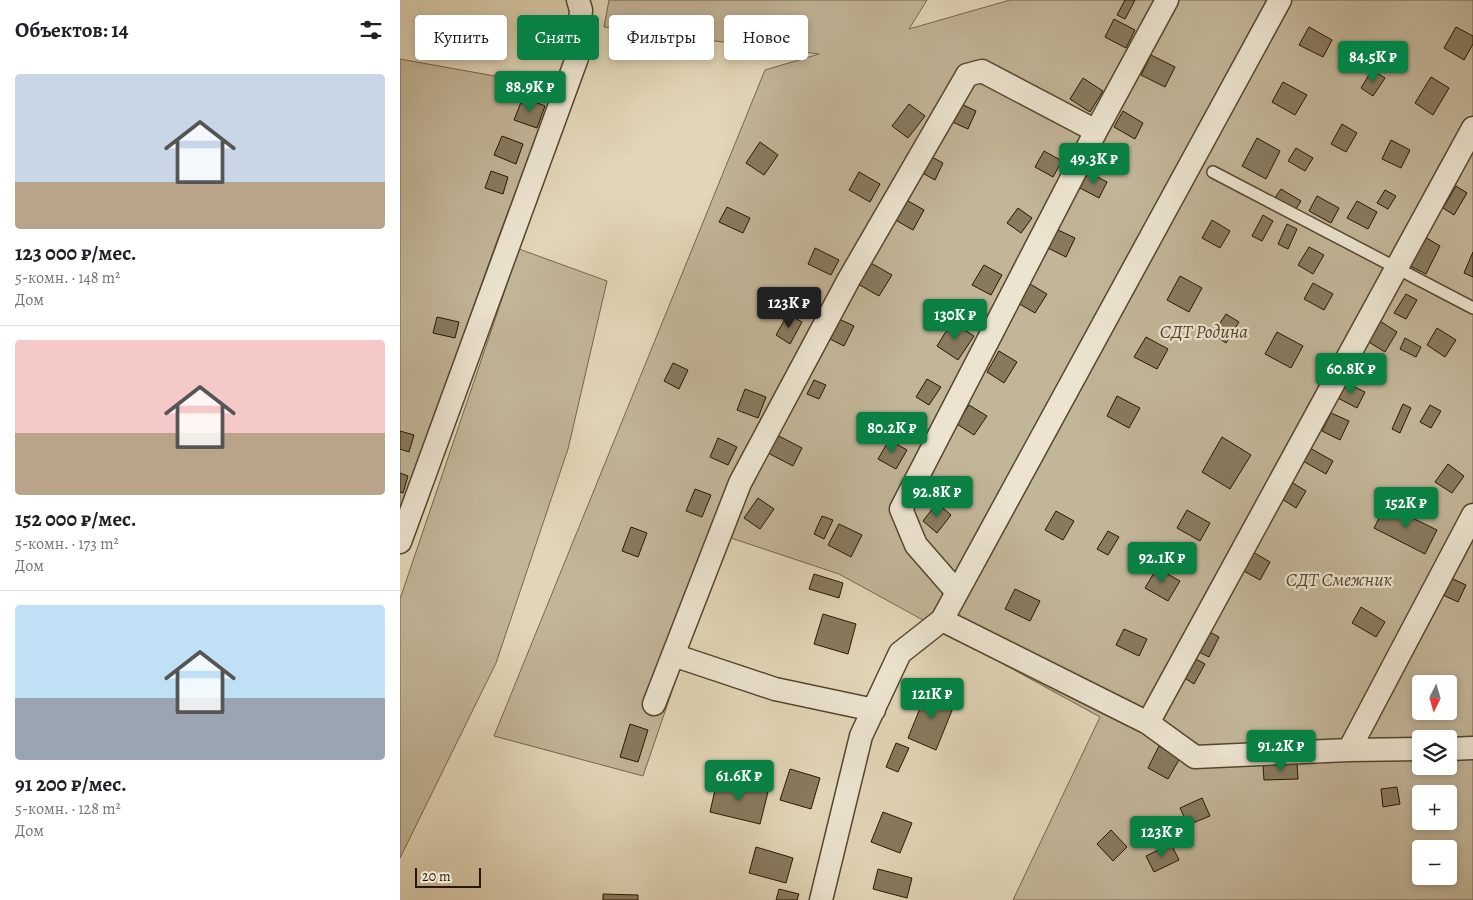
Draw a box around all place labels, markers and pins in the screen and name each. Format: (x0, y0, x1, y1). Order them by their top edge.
pin: 84.5K ₽ (1327, 41, 1419, 83)
pin: 88.9K ₽ (484, 70, 576, 113)
pin: 49.3K ₽ (1048, 142, 1140, 185)
pin: 123K ₽ (748, 286, 830, 329)
pin: 130K ₽ (914, 298, 996, 341)
pin: 60.8K ₽ (1305, 352, 1397, 395)
pin: 80.2K ₽ (846, 412, 938, 454)
pin: 92.8K ₽ (891, 476, 983, 518)
pin: 152K ₽ (1365, 486, 1447, 529)
pin: 92.1K ₽ (1116, 542, 1208, 584)
pin: 121K ₽ (891, 678, 973, 720)
pin: 91.2K ₽ (1235, 730, 1327, 772)
pin: 61.6K ₽ (693, 760, 785, 802)
pin: 123K ₽ (1121, 816, 1203, 858)

